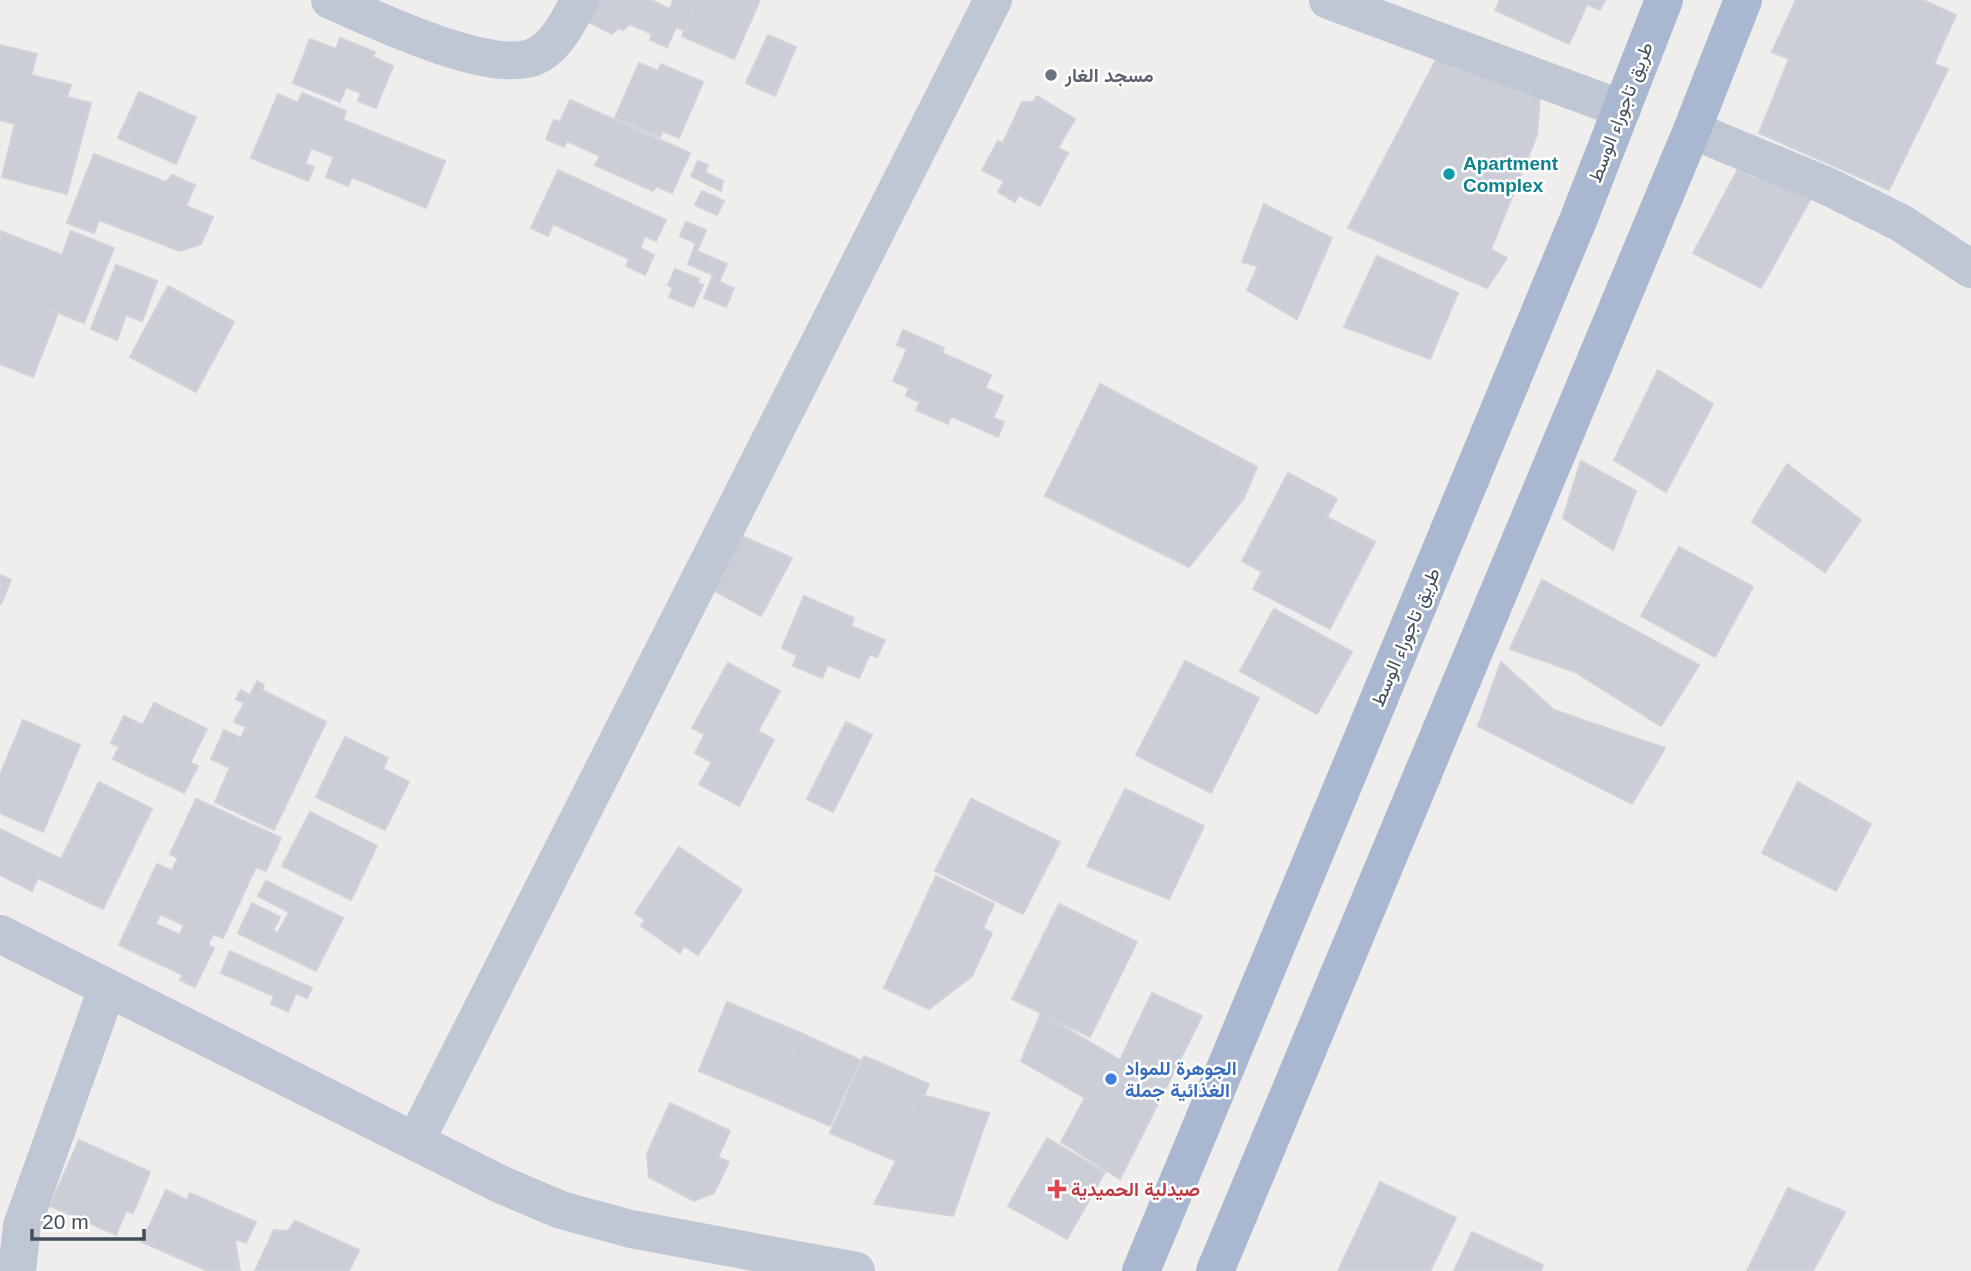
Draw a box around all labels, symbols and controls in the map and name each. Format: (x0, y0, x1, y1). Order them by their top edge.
street label: طريق تاجوراء الوسط (1584, 39, 1658, 186)
place label: مسجد الغار (1064, 65, 1154, 88)
marker: مسجد الغار (1043, 67, 1059, 83)
place label: Apartment Complex (1463, 153, 1559, 196)
marker: Apartment Complex (1441, 166, 1457, 182)
street label: طريق تاجوراء الوسط (1367, 565, 1445, 710)
place label: الجوهرة للمواد الغذائية جملة (1125, 1058, 1237, 1102)
marker: الجوهرة للمواد الغذائية جملة (1103, 1071, 1119, 1087)
place label: صيدلية الحميدية (1071, 1179, 1200, 1201)
marker: صيدلية الحميدية (1049, 1181, 1065, 1197)
scale bar (32, 1198, 144, 1242)
text: 20 m (42, 1210, 89, 1233)

